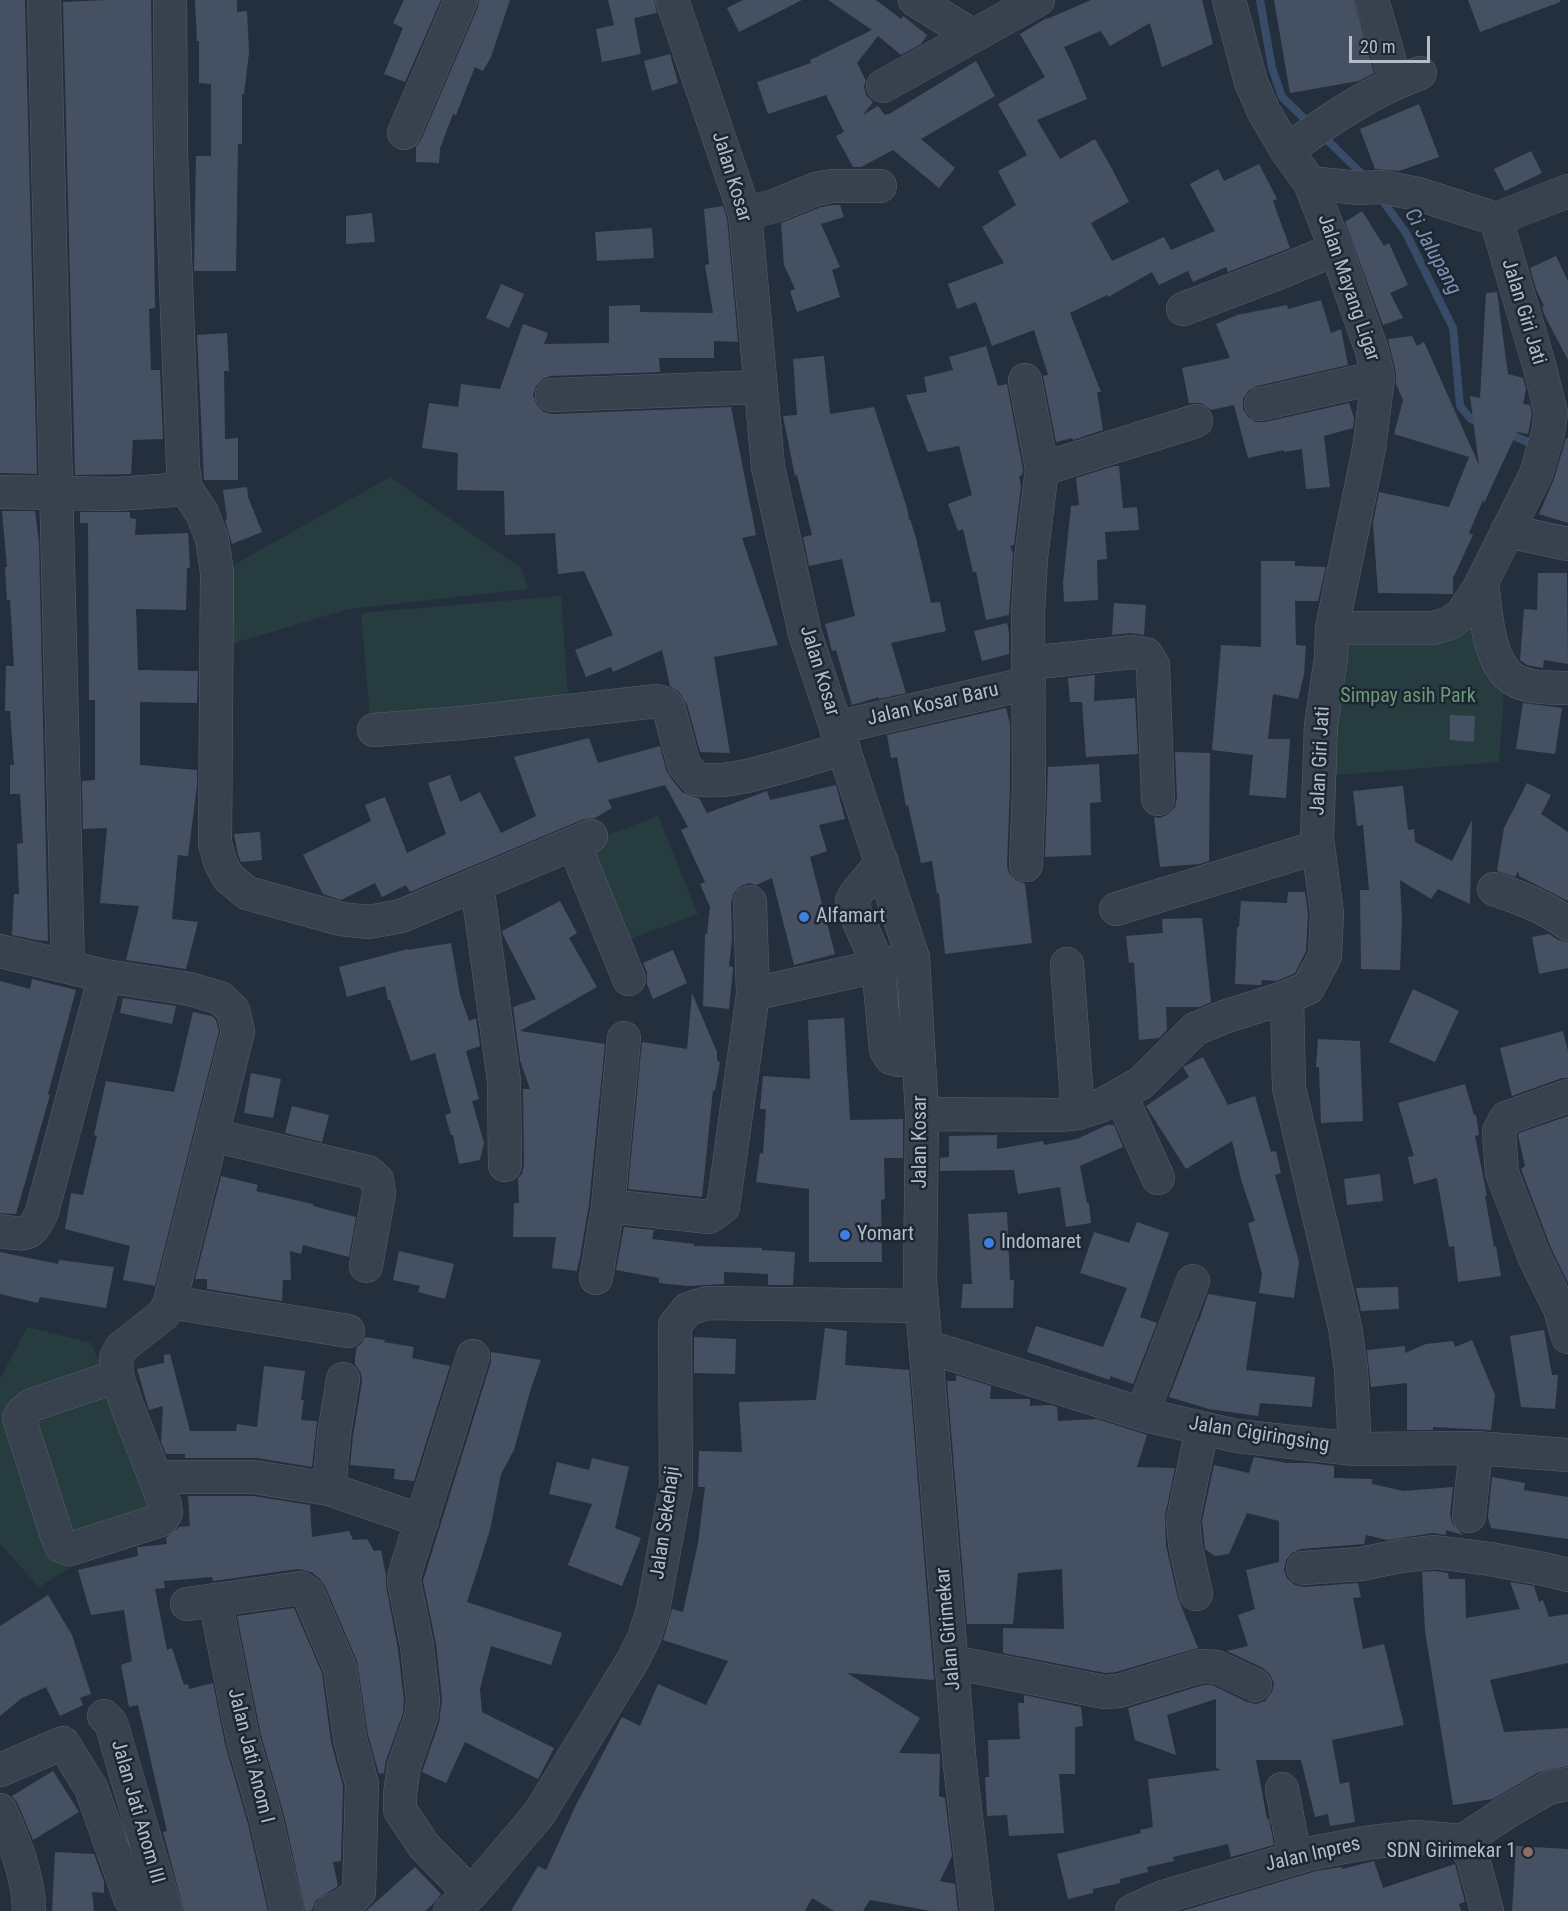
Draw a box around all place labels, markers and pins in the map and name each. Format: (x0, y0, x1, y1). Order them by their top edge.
place label: Alfamart (816, 905, 885, 929)
marker: Alfamart (797, 910, 811, 924)
place label: Yomart (857, 1223, 914, 1247)
marker: Yomart (838, 1228, 852, 1242)
place label: Indomaret (1001, 1231, 1081, 1255)
marker: Indomaret (982, 1236, 996, 1250)
place label: SDN Girimekar 1 (1387, 1840, 1516, 1864)
marker: SDN Girimekar 1 (1521, 1845, 1535, 1859)

